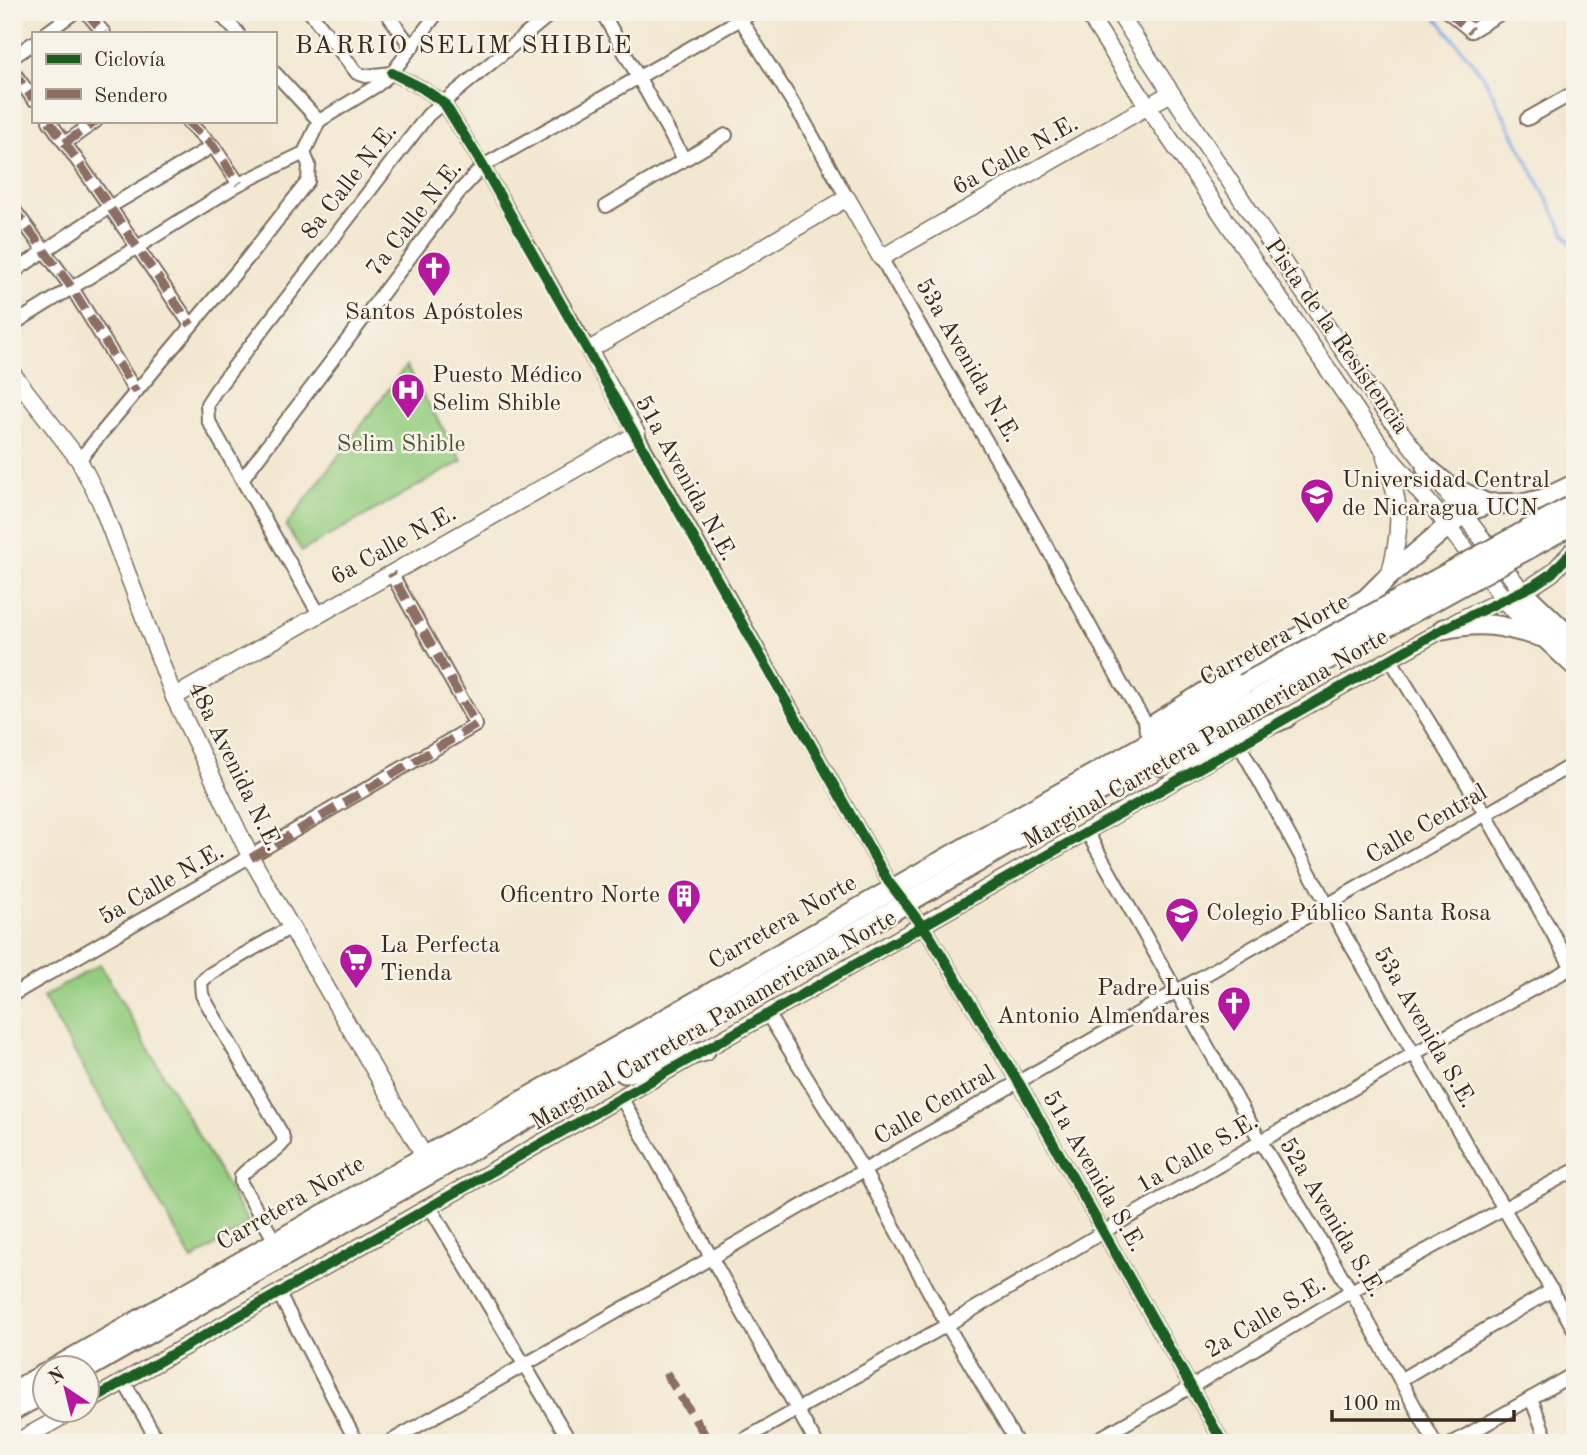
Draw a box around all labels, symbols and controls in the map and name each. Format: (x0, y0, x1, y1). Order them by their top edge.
legend (32, 32, 276, 122)
district label: BARRIO SELIM SHIBLE (295, 33, 633, 59)
text: Ciclovía (94, 50, 165, 71)
text: Sendero (94, 86, 168, 107)
street label: 6a Calle N.E. (949, 112, 1083, 200)
street label: 8a Calle N.E. (298, 120, 402, 244)
street label: 7a Calle N.E. (363, 157, 467, 281)
street label: Pista de la Resistencia (1260, 235, 1413, 439)
church icon: Santos Apóstoles (415, 249, 453, 298)
street label: 53a Avenida N.E. (910, 275, 1024, 447)
place label: Santos Apóstoles (345, 301, 523, 325)
place label: Puesto Médico Selim Shible (432, 364, 582, 416)
hospital icon: Puesto Médico Selim Shible (389, 371, 427, 420)
street label: 51a Avenida N.E. (630, 392, 740, 566)
park label: Selim Shible (337, 433, 465, 457)
place label: Universidad Central de Nicaragua UCN (1342, 469, 1550, 521)
school or university icon: Universidad Central de Nicaragua UCN (1298, 476, 1336, 525)
street label: 6a Calle N.E. (327, 502, 461, 590)
street label: Carretera Norte (1197, 590, 1353, 692)
street label: Marginal Carretera Panamericana Norte (1019, 625, 1393, 855)
street label: 48a Avenida N.E. (183, 679, 285, 855)
street label: Calle Central (1362, 781, 1492, 869)
street label: 5a Calle N.E. (96, 840, 228, 930)
street label: Carretera Norte (705, 871, 861, 975)
building icon: Oficentro Norte (665, 877, 703, 926)
place label: Oficentro Norte (499, 884, 660, 908)
school or university icon: Colegio Público Santa Rosa (1163, 895, 1201, 944)
place label: Colegio Público Santa Rosa (1206, 902, 1491, 926)
street label: Marginal Carretera Panamericana Norte (527, 906, 901, 1136)
place label: La Perfecta Tienda (380, 934, 500, 986)
supermarket icon: La Perfecta Tienda (337, 941, 375, 990)
street label: 53a Avenida S.E. (1368, 944, 1480, 1112)
place label: Padre Luis Antonio Almendares (997, 977, 1210, 1029)
church icon: Padre Luis Antonio Almendares (1215, 984, 1253, 1033)
street label: Calle Central (870, 1062, 1000, 1150)
street label: 51a Avenida S.E. (1037, 1088, 1149, 1256)
street label: 1a Calle S.E. (1133, 1110, 1263, 1198)
street label: 52a Avenida S.E. (1274, 1134, 1388, 1302)
street label: Carretera Norte (213, 1152, 369, 1256)
street label: 2a Calle S.E. (1202, 1273, 1330, 1363)
north arrow (32, 1354, 102, 1424)
text: N (46, 1365, 69, 1389)
scale bar (1332, 1378, 1514, 1422)
text: 100 m (1342, 1394, 1401, 1415)

